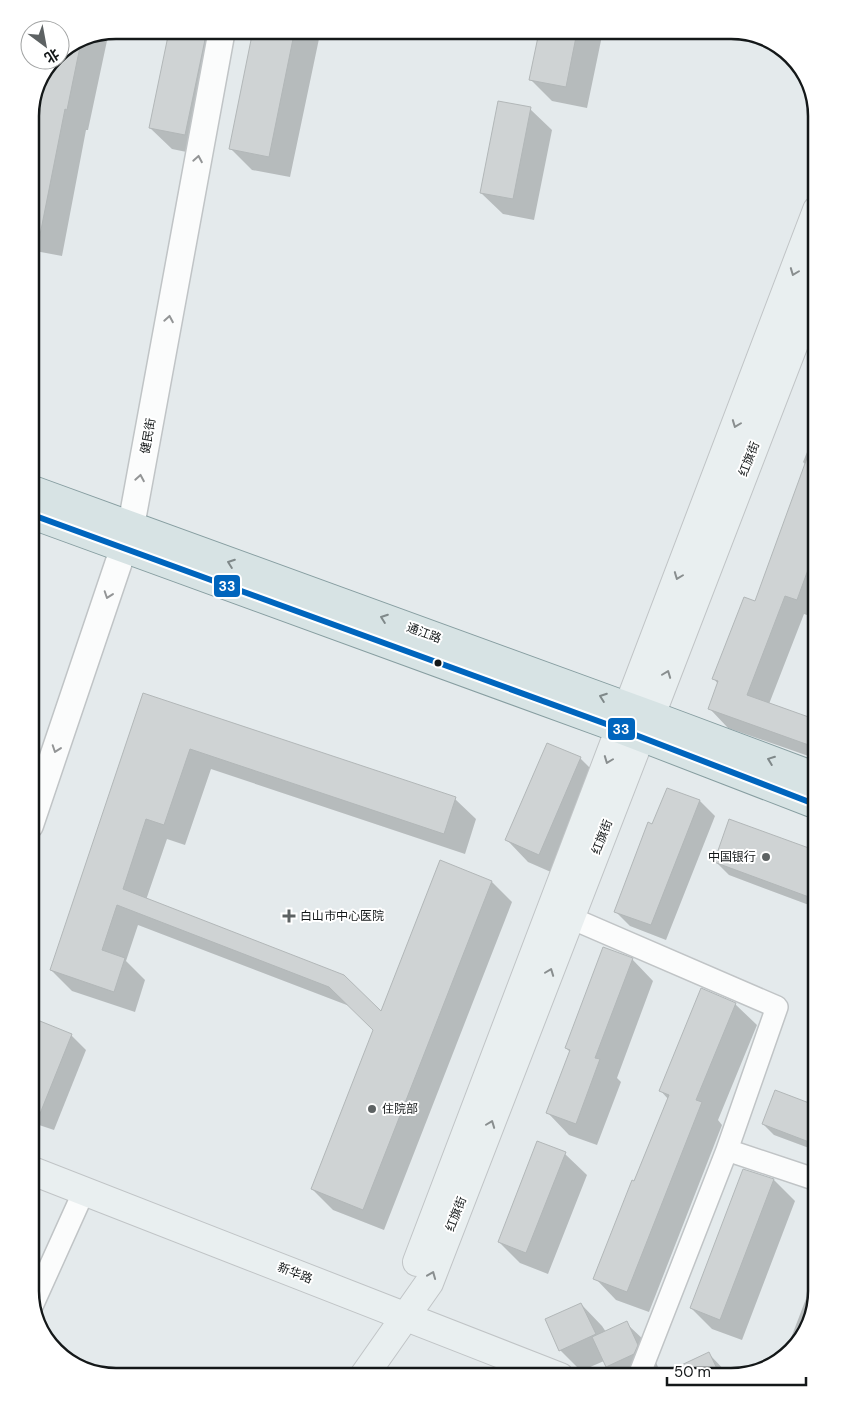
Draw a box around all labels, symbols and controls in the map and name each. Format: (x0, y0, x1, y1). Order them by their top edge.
north arrow (20, 20, 70, 70)
text: 北 (41, 45, 63, 67)
one-way arrow (193, 154, 203, 163)
one-way arrow (789, 267, 800, 276)
one-way arrow (164, 314, 174, 323)
street label: 健民街 (137, 417, 159, 455)
one-way arrow (732, 419, 742, 428)
street label: 红旗街 (735, 439, 763, 479)
one-way arrow (134, 474, 144, 483)
one-way arrow (227, 559, 236, 569)
one-way arrow (674, 571, 685, 580)
line badge: 33 (213, 574, 241, 598)
text: 33 (219, 577, 235, 595)
one-way arrow (104, 590, 114, 598)
one-way arrow (380, 614, 389, 624)
street label: 通江路 (404, 619, 444, 647)
unlabelled marker (433, 658, 443, 668)
one-way arrow (660, 670, 671, 679)
one-way arrow (599, 693, 607, 703)
line badge: 33 (607, 717, 636, 741)
text: 33 (613, 720, 629, 738)
one-way arrow (52, 744, 62, 752)
one-way arrow (604, 755, 614, 764)
one-way arrow (768, 756, 776, 766)
street label: 红旗街 (588, 817, 616, 857)
place label: 中国银行 (708, 849, 756, 865)
marker: 中国银行 (760, 851, 772, 863)
place label: 白山市中心医院 (300, 908, 384, 924)
marker: 白山市中心医院 (282, 909, 296, 923)
one-way arrow (544, 968, 554, 977)
place label: 住院部 (382, 1101, 418, 1117)
marker: 住院部 (366, 1103, 378, 1115)
one-way arrow (485, 1120, 495, 1128)
street label: 红旗街 (442, 1194, 470, 1234)
street label: 新华路 (275, 1259, 315, 1287)
one-way arrow (426, 1271, 436, 1280)
scale bar (667, 1354, 806, 1386)
text: 50 m (674, 1362, 711, 1382)

